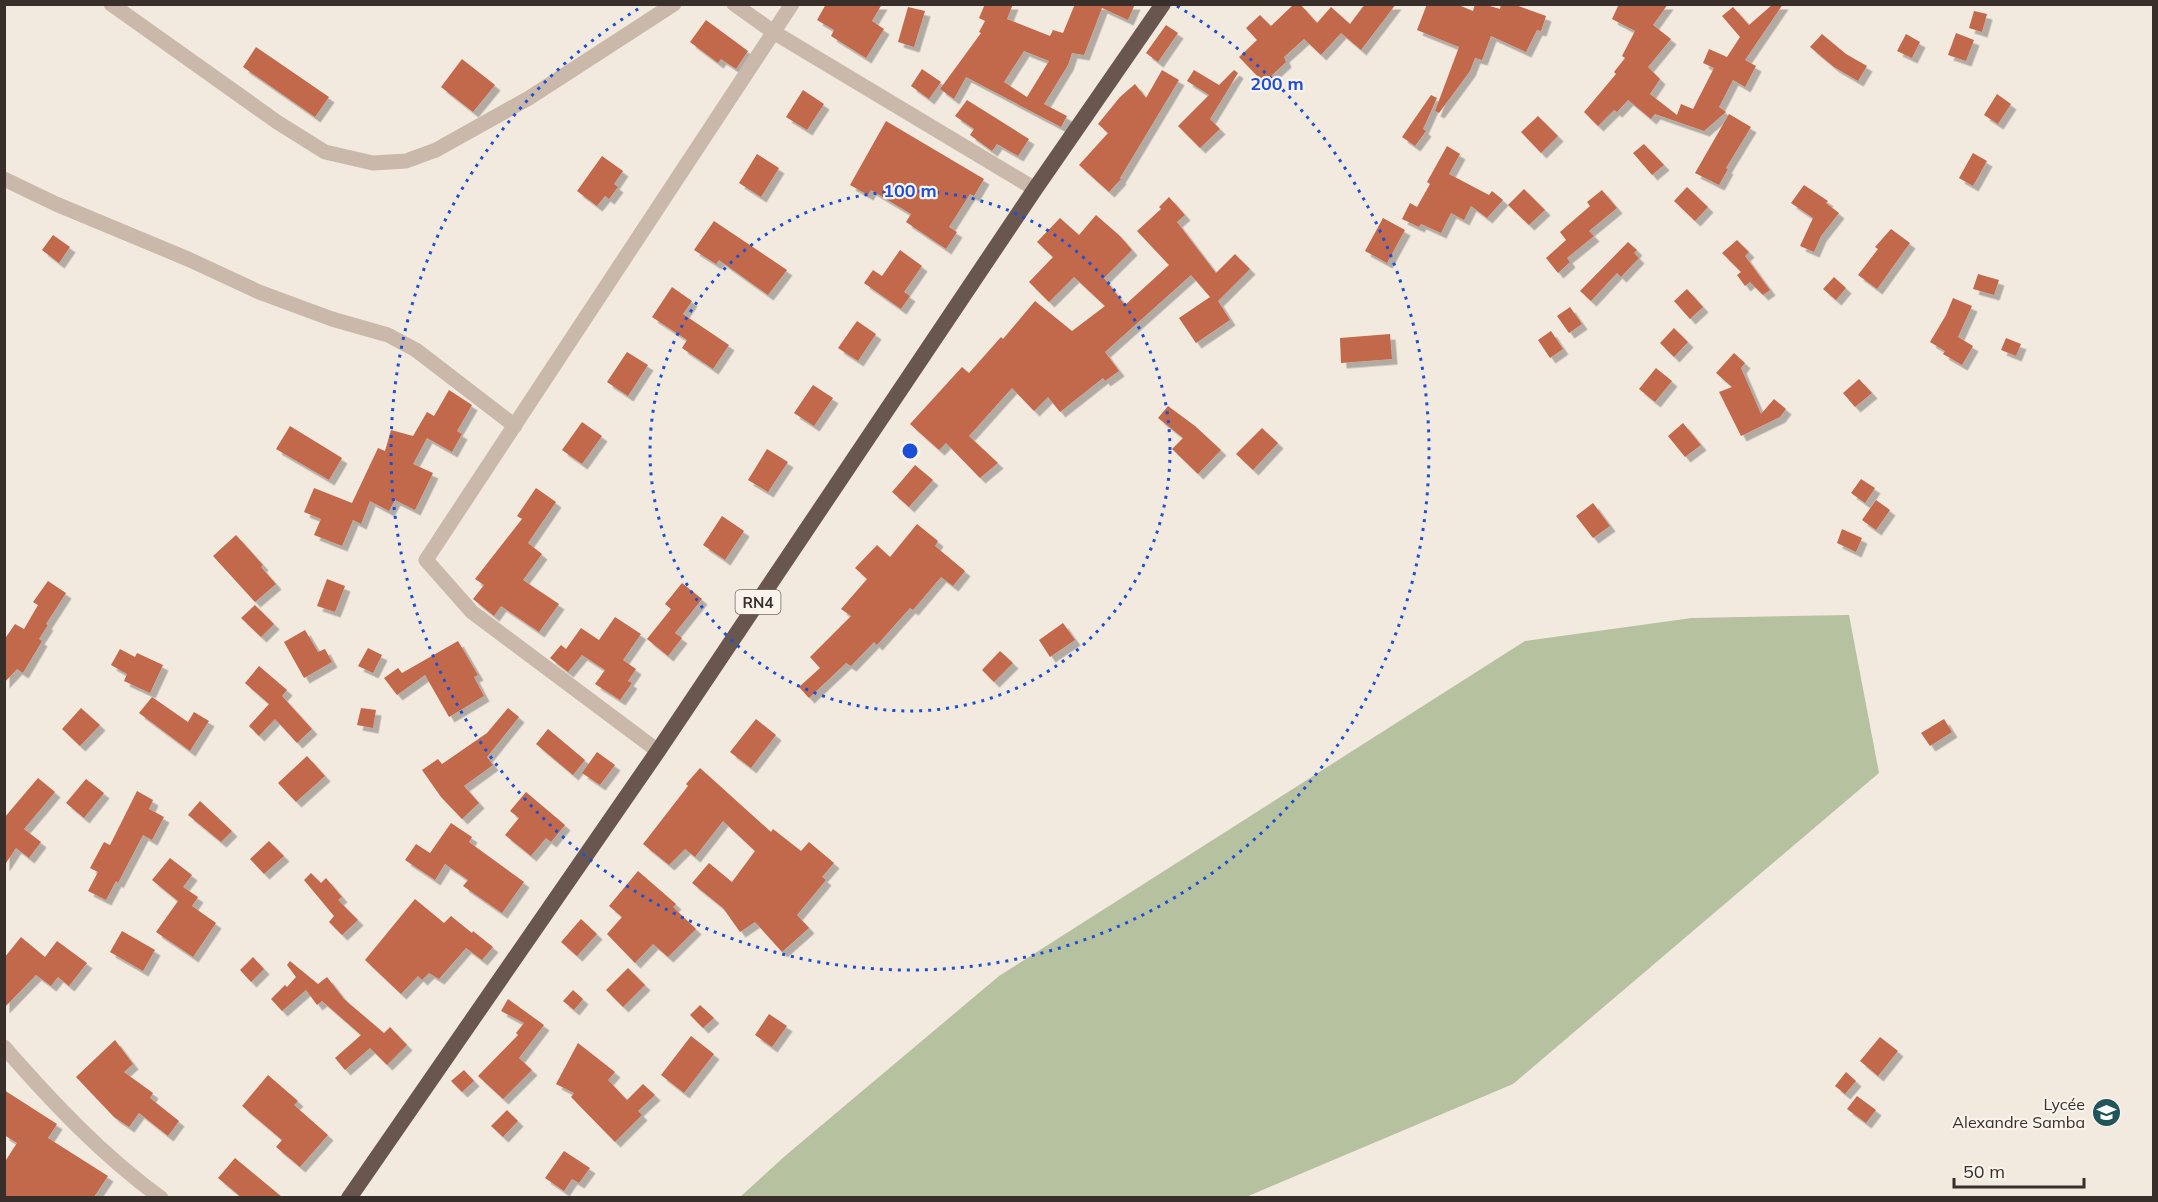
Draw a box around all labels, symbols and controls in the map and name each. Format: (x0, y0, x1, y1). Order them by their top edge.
text: 200 m (1250, 72, 1304, 95)
text: 100 m (883, 179, 937, 202)
centre of rings (900, 441, 920, 461)
road number: RN4 (736, 590, 780, 614)
place label: Lycée Alexandre Samba (1952, 1094, 2085, 1132)
school or university icon: Lycée Alexandre Samba (2090, 1097, 2122, 1129)
scale bar (1954, 1151, 2084, 1189)
text: 50 m (1963, 1160, 2005, 1183)

